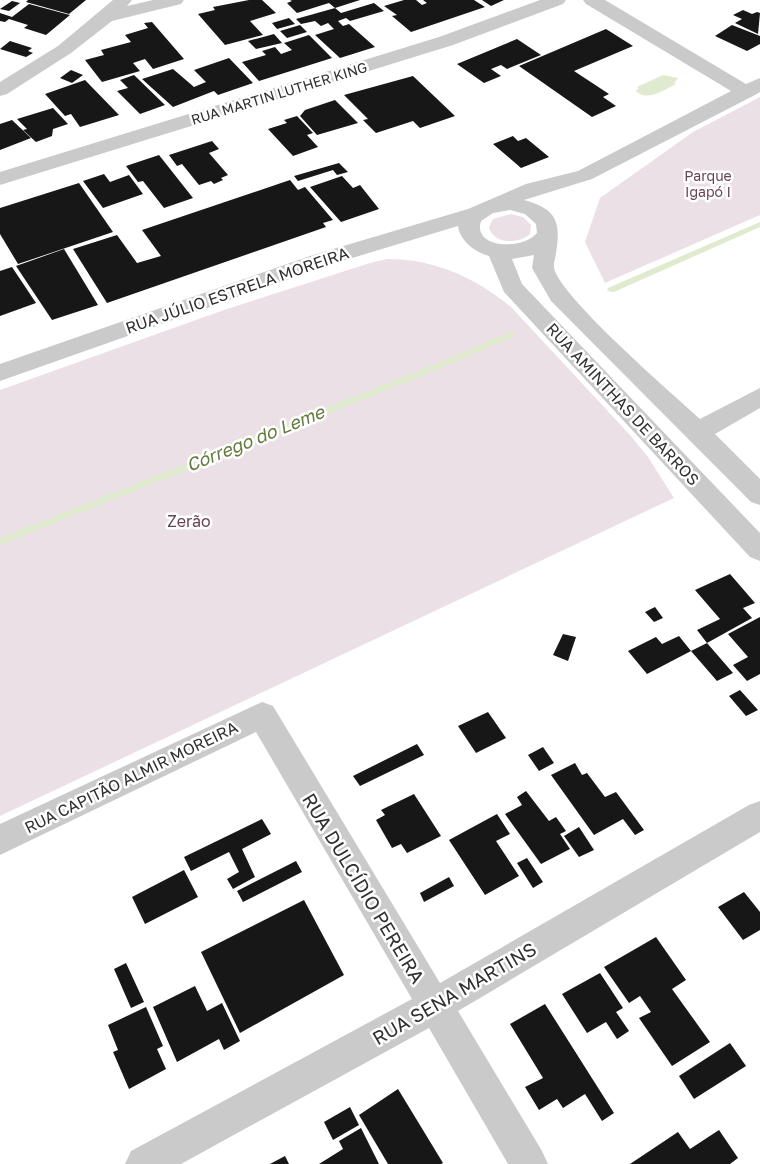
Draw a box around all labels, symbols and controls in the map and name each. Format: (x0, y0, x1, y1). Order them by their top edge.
street label: RUA MARTIN LUTHER KING (189, 58, 369, 128)
park label: Parque Igapó I (684, 167, 732, 200)
street label: RUA JÚLIO ESTRELA MOREIRA (123, 242, 352, 338)
street label: RUA AMINTHAS DE BARROS (542, 319, 704, 489)
water label: Córrego do Leme (183, 400, 329, 476)
park label: Zerão (167, 511, 211, 531)
street label: RUA CAPITÃO ALMIR MOREIRA (21, 716, 241, 837)
street label: RUA DULCÍDIO PEREIRA (298, 789, 430, 988)
street label: RUA SENA MARTINS (368, 937, 540, 1049)

